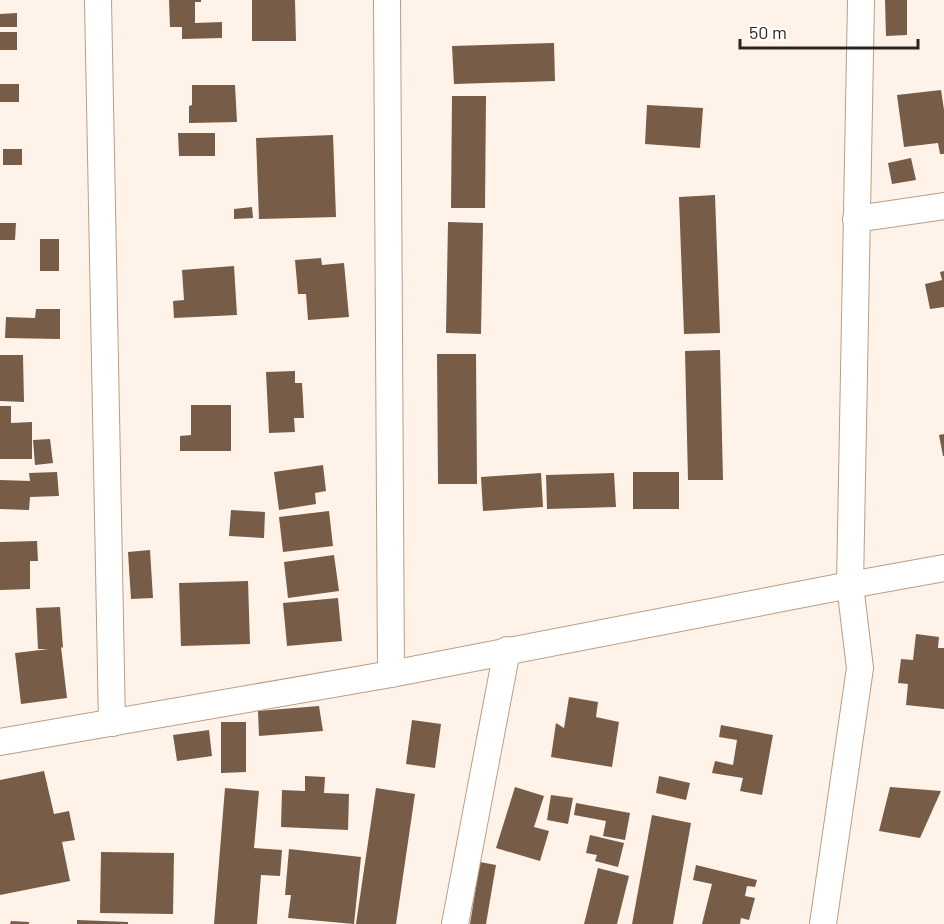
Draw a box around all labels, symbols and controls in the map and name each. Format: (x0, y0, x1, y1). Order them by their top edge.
scale bar (740, 12, 918, 50)
text: 50 m (749, 21, 787, 43)

